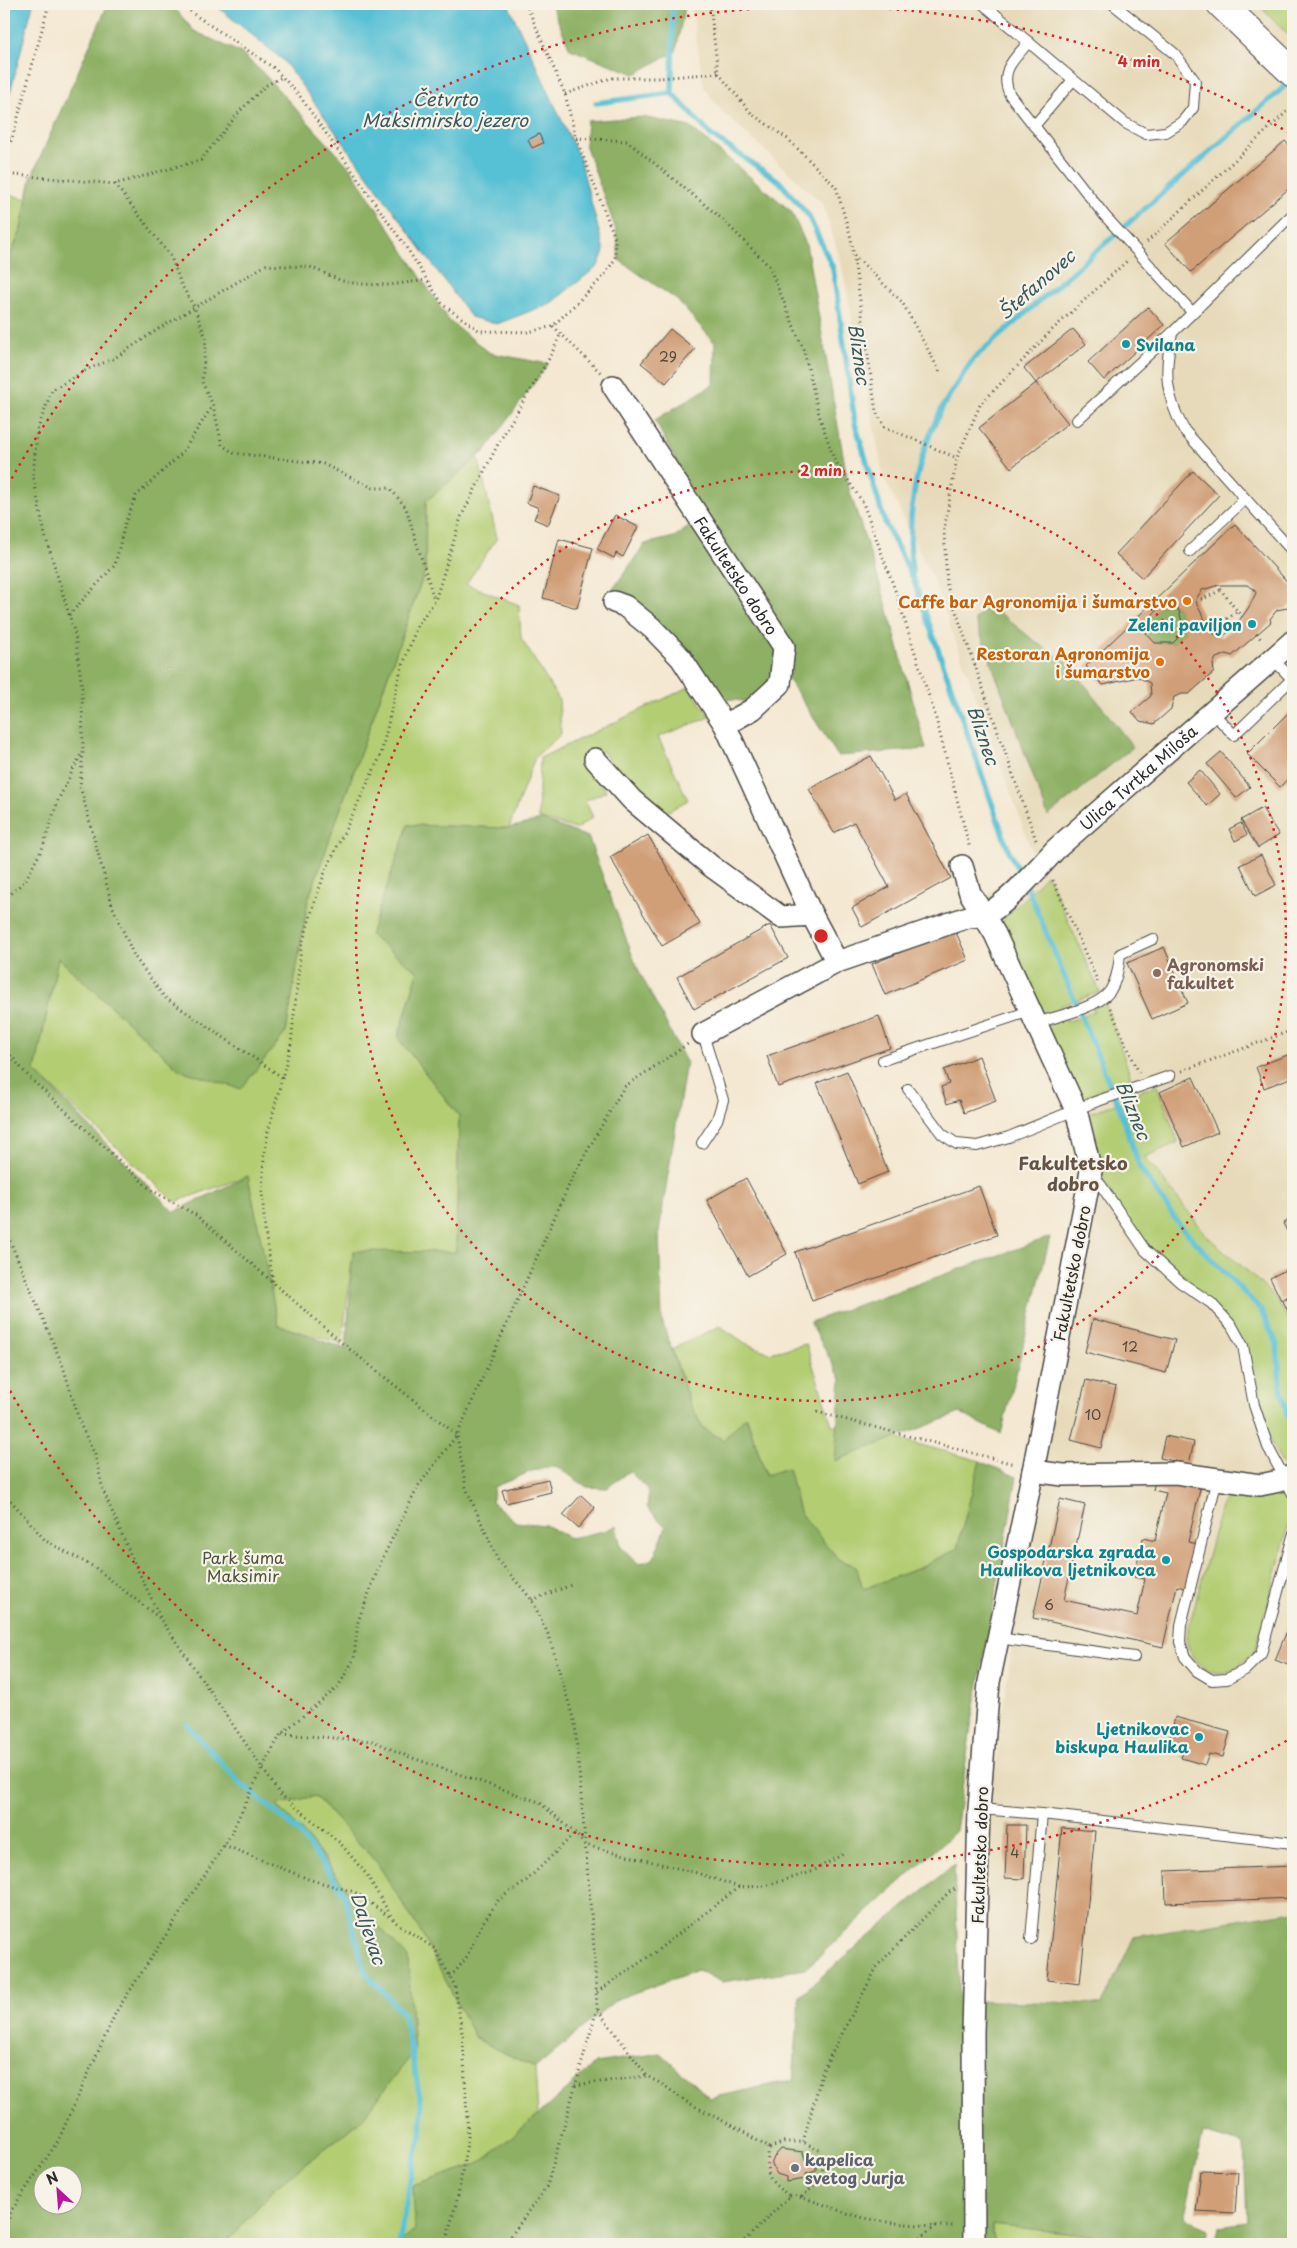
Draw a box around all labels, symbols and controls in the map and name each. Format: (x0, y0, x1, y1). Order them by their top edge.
text: 4 min (1118, 49, 1160, 72)
water label: Četvrto Maksimirsko jezero (362, 85, 529, 133)
water label: Štefanovec (991, 242, 1082, 325)
water label: Bliznec (842, 322, 878, 388)
place label: Svilana (1136, 332, 1195, 356)
marker: Svilana (1120, 338, 1132, 350)
house number: 29 (659, 346, 677, 367)
text: 2 min (800, 458, 842, 481)
street label: Fakultetsko dobro (689, 511, 785, 639)
place label: Caffe bar Agronomija i šumarstvo (898, 589, 1177, 613)
marker: Caffe bar Agronomija i šumarstvo (1181, 595, 1193, 607)
place label: Zeleni paviljon (1128, 612, 1242, 636)
marker: Zeleni paviljon (1246, 618, 1258, 630)
place label: Restoran Agronomija i šumarstvo (976, 641, 1150, 683)
marker: Restoran Agronomija i šumarstvo (1154, 656, 1166, 668)
water label: Bliznec (961, 702, 1007, 770)
street label: Ulica Tvrtka Miloša (1074, 719, 1202, 836)
centre of rings (812, 927, 830, 945)
place label: Agronomski fakultet (1167, 952, 1264, 994)
marker: Agronomski fakultet (1151, 967, 1163, 979)
water label: Bliznec (1110, 1077, 1159, 1145)
district label: Fakultetsko dobro (1018, 1149, 1128, 1197)
street label: Fakultetsko dobro (1046, 1203, 1096, 1343)
house number: 12 (1122, 1336, 1138, 1357)
house number: 10 (1085, 1404, 1101, 1425)
place label: Gospodarska zgrada Haulikova ljetnikovca (980, 1539, 1157, 1581)
park label: Park šuma Maksimir (202, 1545, 284, 1587)
marker: Gospodarska zgrada Haulikova ljetnikovca (1160, 1554, 1172, 1566)
house number: 6 (1044, 1594, 1054, 1615)
place label: Ljetnikovac biskupa Haulika (1055, 1716, 1189, 1758)
marker: Ljetnikovac biskupa Haulika (1193, 1731, 1205, 1743)
street label: Fakultetsko dobro (965, 1786, 993, 1924)
house number: 4 (1010, 1842, 1020, 1863)
water label: Daljevac (345, 1889, 394, 1969)
place label: kapelica svetog Jurja (805, 2147, 905, 2189)
marker: kapelica svetog Jurja (789, 2162, 801, 2174)
north arrow (32, 2166, 82, 2216)
text: N (42, 2166, 62, 2190)

